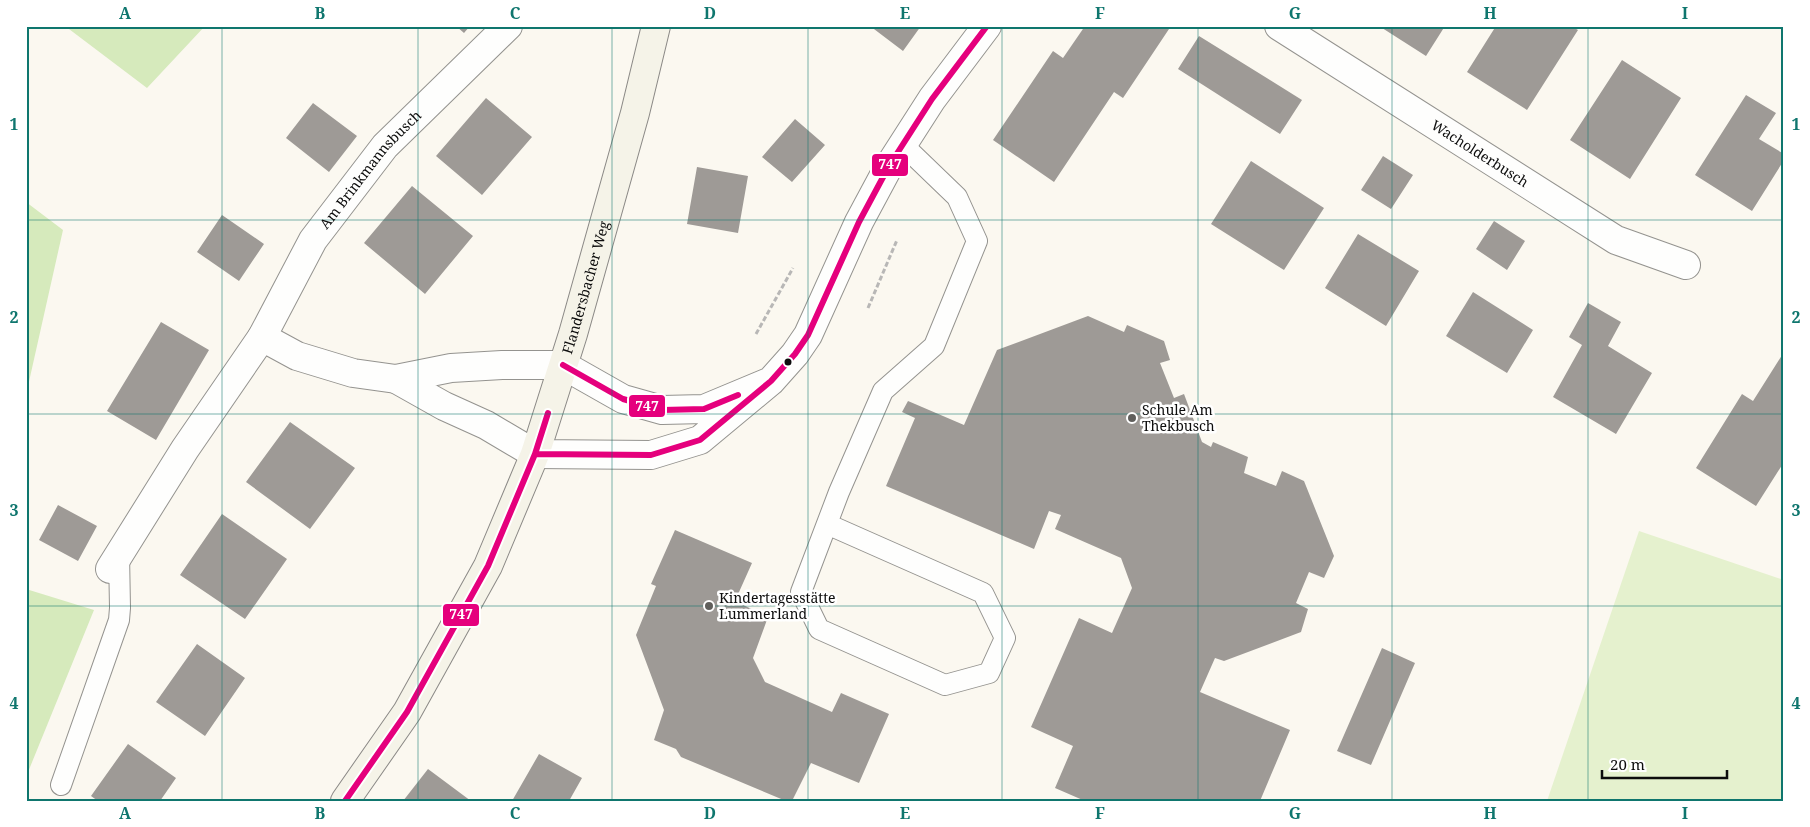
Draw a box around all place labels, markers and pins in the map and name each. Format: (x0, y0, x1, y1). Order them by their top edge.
unlabelled marker (783, 357, 793, 367)
place label: Schule Am Thekbusch (1142, 400, 1215, 435)
marker: Schule Am Thekbusch (1126, 412, 1138, 424)
place label: Kindertagesstätte Lummerland (719, 588, 836, 623)
marker: Kindertagesstätte Lummerland (703, 600, 715, 612)

